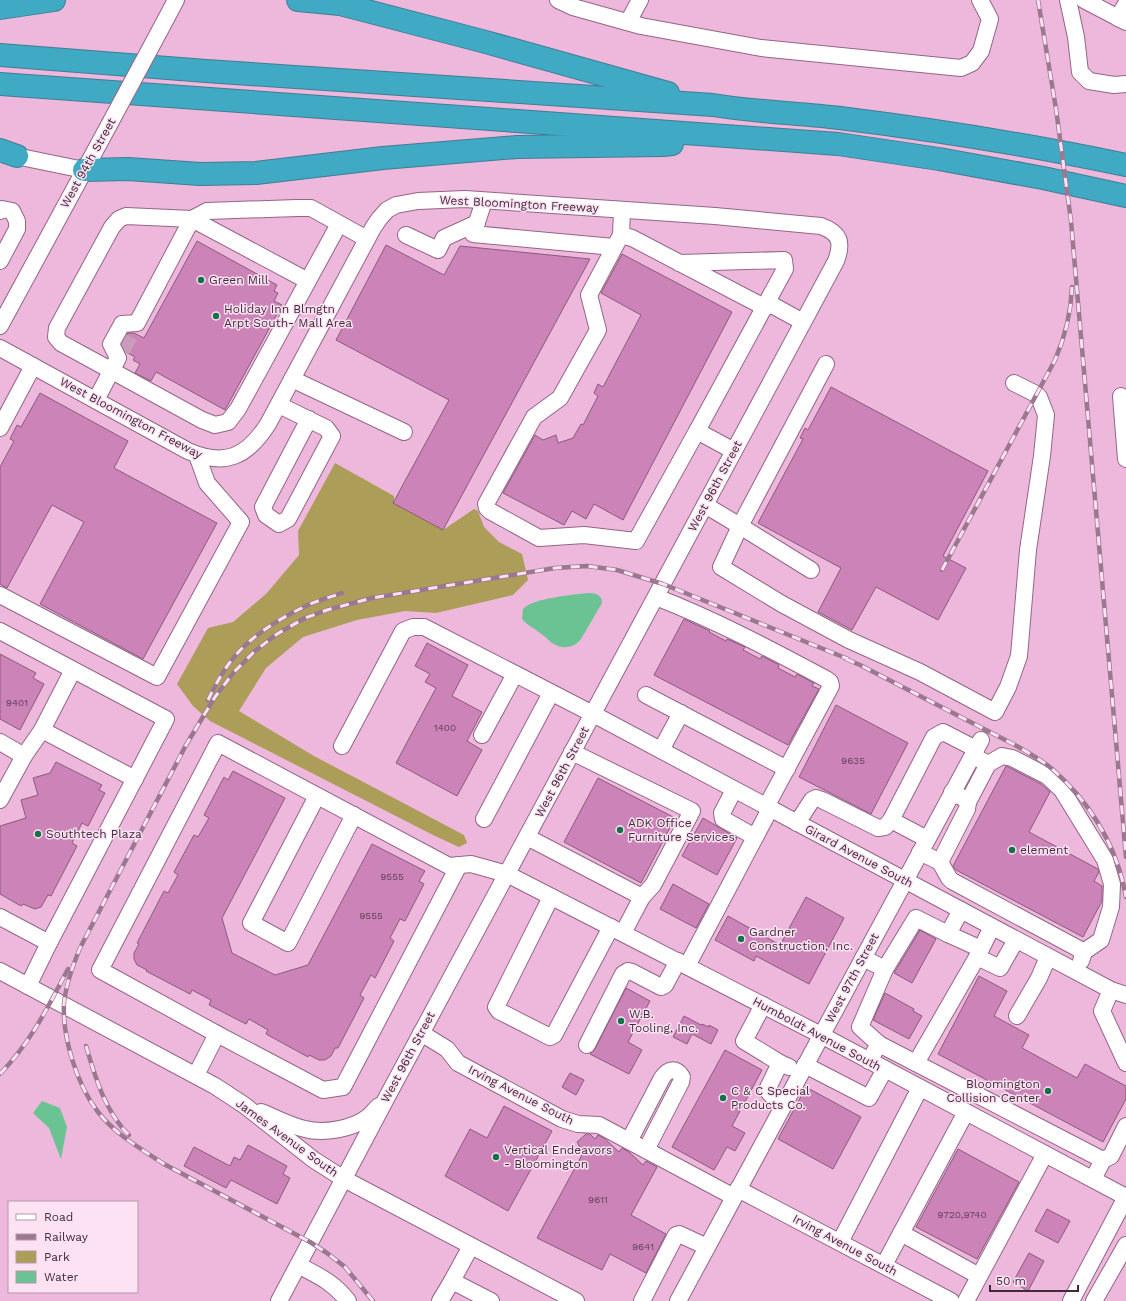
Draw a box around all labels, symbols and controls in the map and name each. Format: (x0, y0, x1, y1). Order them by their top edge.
street label: West 94th Street (57, 115, 119, 211)
street label: West Bloomington Freeway (439, 193, 600, 215)
place label: Green Mill (209, 273, 269, 287)
marker: Green Mill (196, 275, 206, 285)
place label: Holiday Inn Blmgtn Arpt South- Mall Area (224, 302, 352, 330)
marker: Holiday Inn Blmgtn Arpt South- Mall Area (211, 311, 221, 321)
street label: West Bloomington Freeway (57, 374, 205, 462)
street label: West 96th Street (685, 438, 745, 534)
house number: 9401 (6, 697, 28, 708)
house number: 1400 (434, 722, 456, 733)
street label: West 96th Street (532, 724, 592, 820)
house number: 9635 (841, 755, 865, 766)
place label: ADK Office Furniture Services (628, 816, 735, 844)
street label: Girard Avenue South (803, 822, 915, 890)
marker: ADK Office Furniture Services (615, 825, 625, 835)
place label: Southtech Plaza (46, 827, 142, 841)
marker: Southtech Plaza (33, 829, 43, 839)
place label: element (1020, 843, 1068, 857)
marker: element (1007, 845, 1017, 855)
house number: 9555 (380, 871, 404, 882)
house number: 9555 (359, 910, 383, 921)
place label: Gardner Construction, Inc. (749, 925, 853, 953)
street label: West 97th Street (822, 931, 882, 1025)
marker: Gardner Construction, Inc. (736, 934, 746, 944)
street label: Humboldt Avenue South (750, 994, 884, 1074)
place label: W.B. Tooling, Inc. (629, 1007, 698, 1035)
street label: West 96th Street (378, 1009, 438, 1105)
marker: W.B. Tooling, Inc. (616, 1016, 626, 1026)
street label: Irving Avenue South (466, 1062, 576, 1128)
place label: Bloomington Collision Center (946, 1077, 1040, 1105)
place label: C & C Special Products Co. (731, 1084, 810, 1112)
marker: Bloomington Collision Center (1043, 1086, 1053, 1096)
marker: C & C Special Products Co. (718, 1093, 728, 1103)
street label: James Avenue South (233, 1096, 341, 1180)
place label: Vertical Endeavors - Bloomington (504, 1143, 612, 1171)
marker: Vertical Endeavors - Bloomington (491, 1152, 501, 1162)
house number: 9611 (588, 1194, 608, 1205)
legend (8, 1201, 138, 1293)
house number: 9720,9740 (937, 1209, 987, 1220)
text: Road (44, 1210, 73, 1224)
street label: Irving Avenue South (790, 1211, 900, 1279)
text: Railway (44, 1230, 89, 1244)
house number: 9641 (632, 1241, 654, 1252)
text: Park (44, 1250, 70, 1264)
scale bar (990, 1267, 1078, 1293)
text: Water (44, 1270, 79, 1284)
text: 50 m (996, 1274, 1026, 1288)

